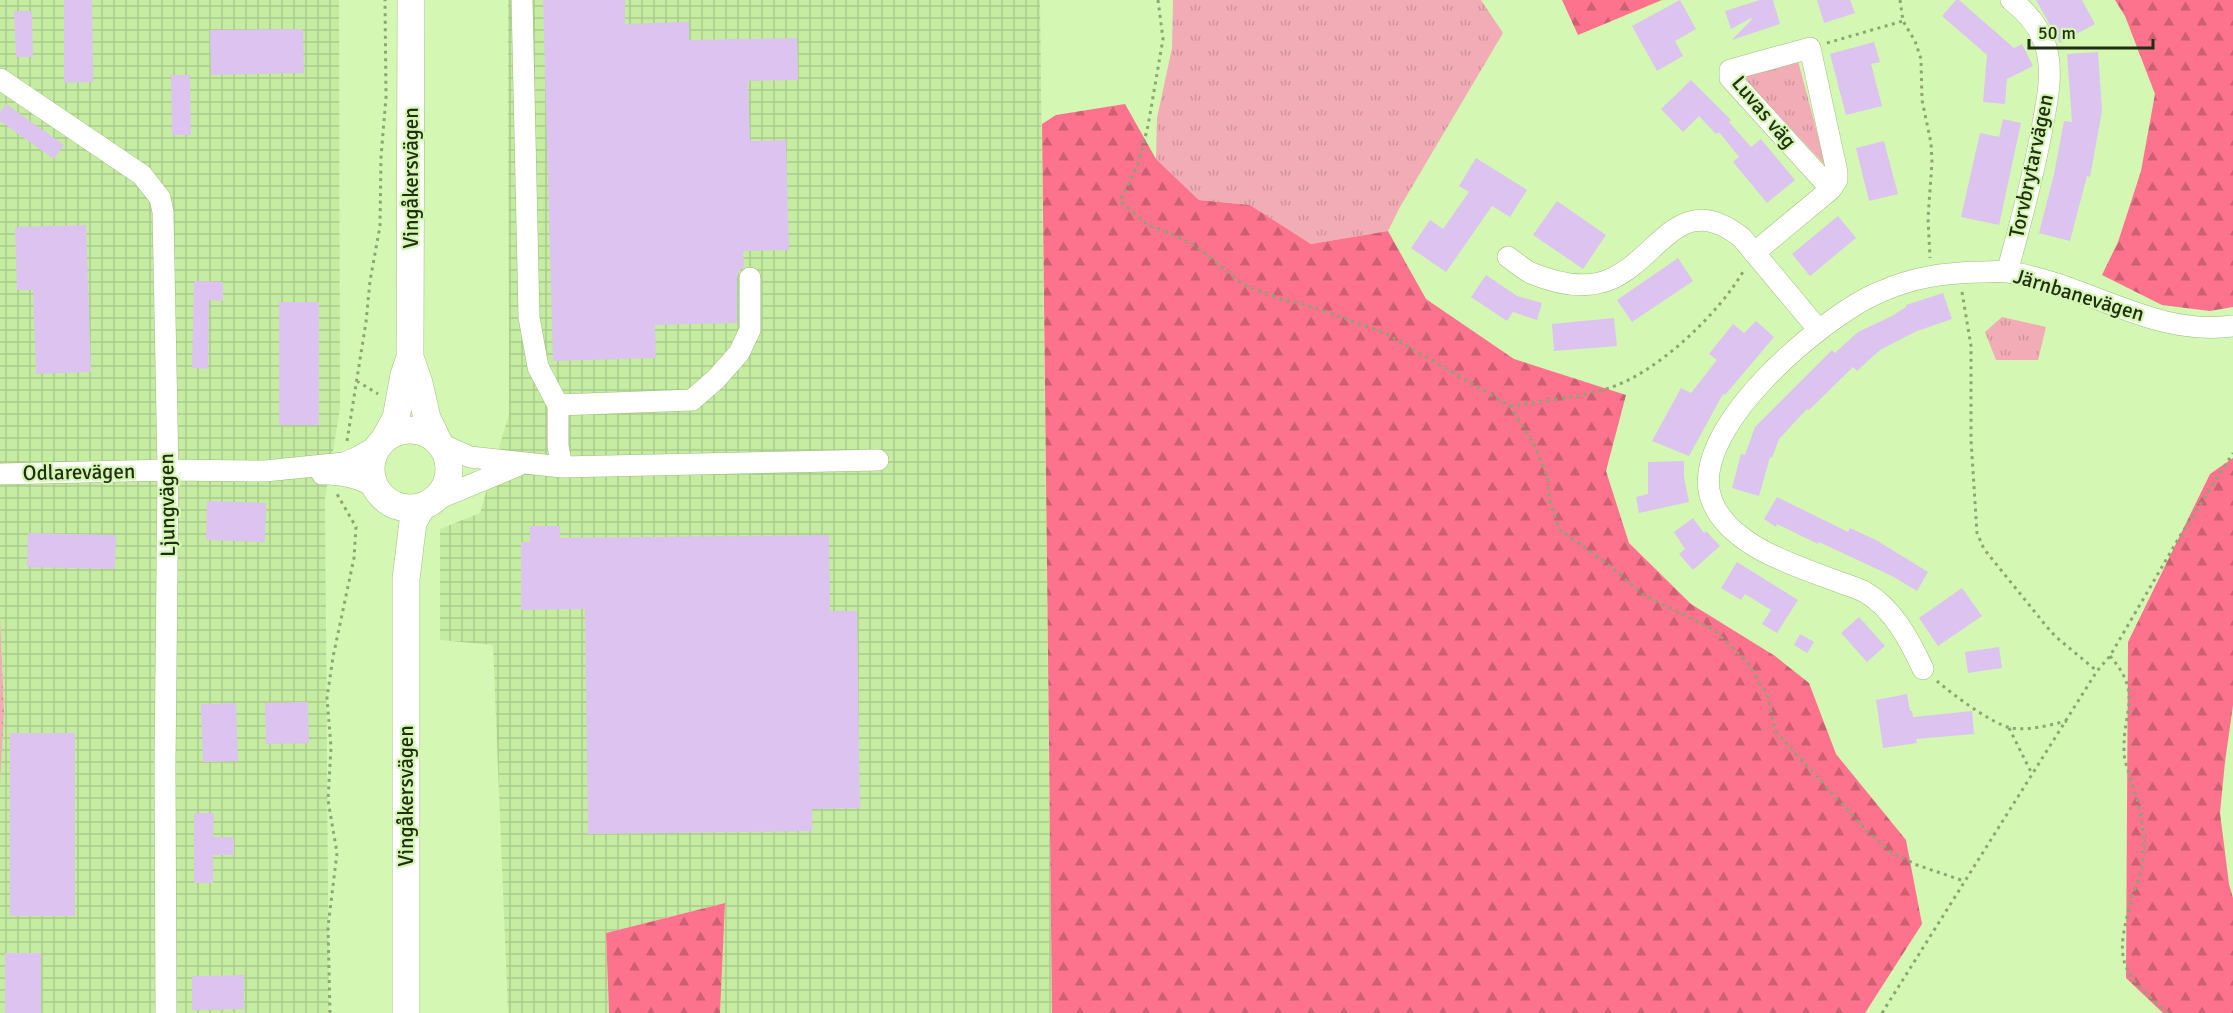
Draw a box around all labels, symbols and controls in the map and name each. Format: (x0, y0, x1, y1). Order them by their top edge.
scale bar (2029, 12, 2154, 50)
text: 50 m (2038, 22, 2076, 44)
street label: Luvas väg (1726, 70, 1802, 154)
street label: Torvbrytarvägen (2003, 92, 2059, 240)
street label: Vingåkersvägen (398, 107, 424, 249)
street label: Järnbanevägen (2011, 263, 2147, 327)
street label: Ljungvägen (153, 453, 181, 557)
street label: Odlarevägen (23, 458, 135, 486)
street label: Vingåkersvägen (393, 725, 419, 867)

